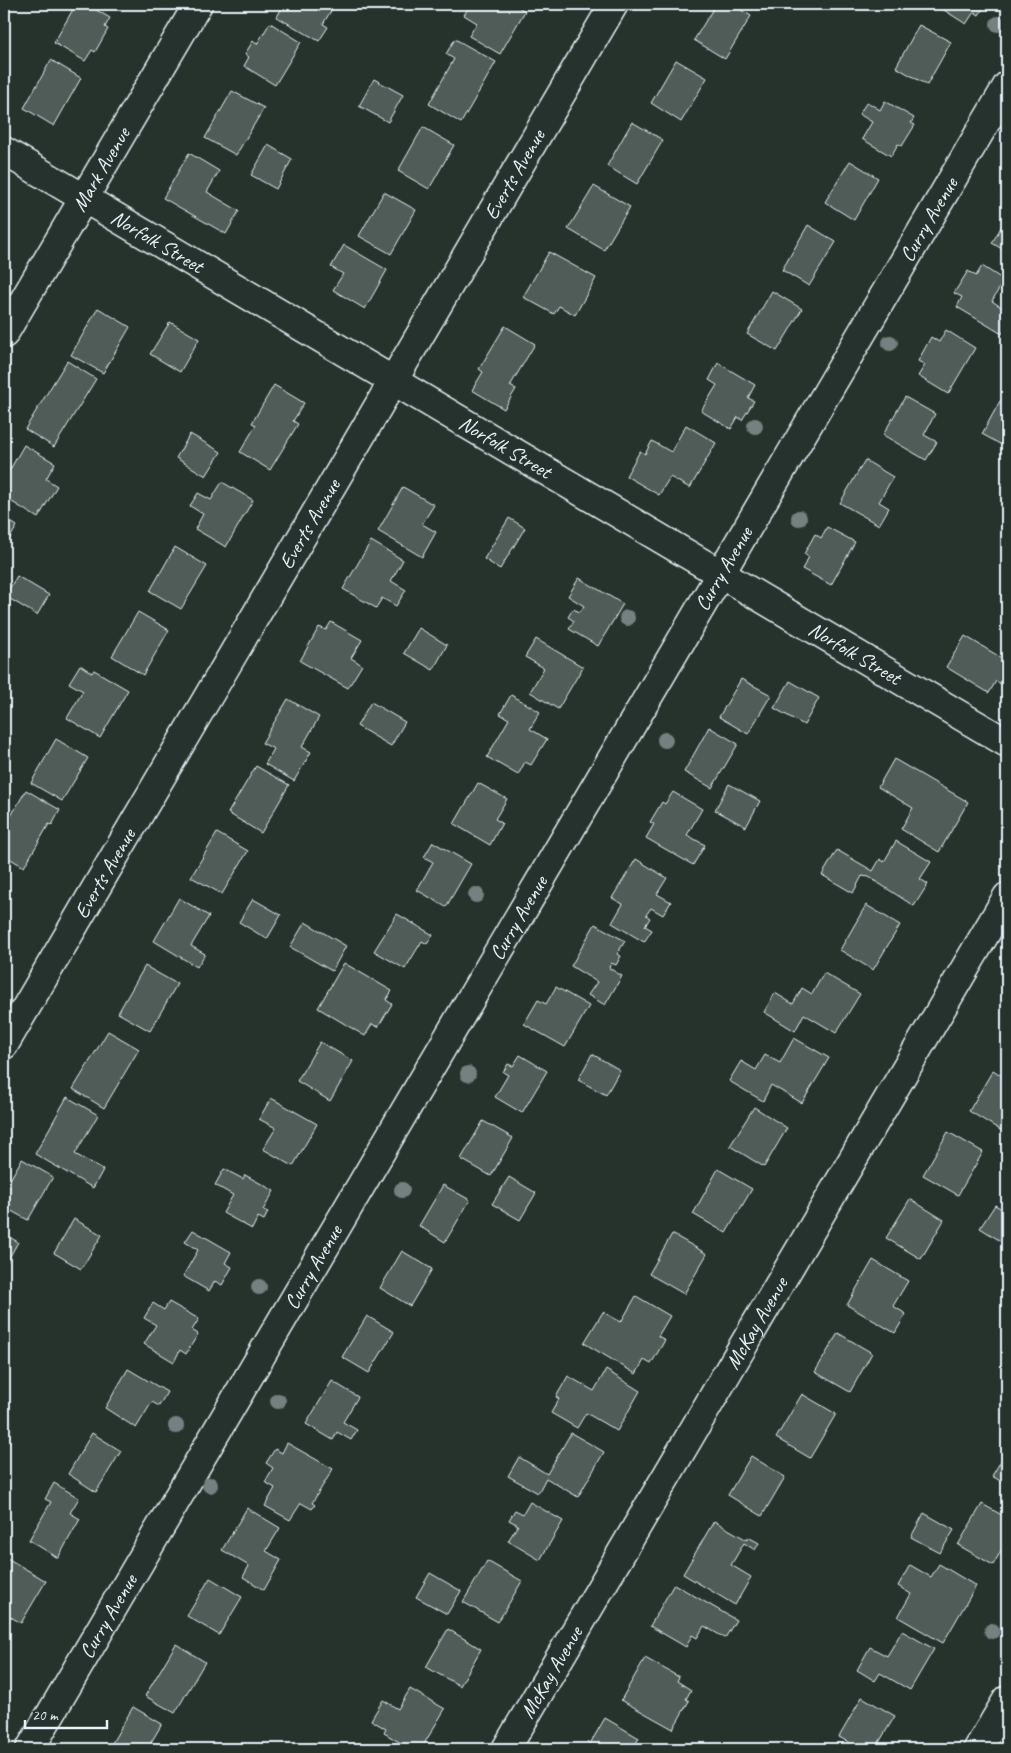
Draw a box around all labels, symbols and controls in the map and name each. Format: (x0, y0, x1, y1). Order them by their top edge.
street label: Mark Avenue (66, 121, 137, 216)
street label: Everts Avenue (478, 124, 551, 224)
street label: Curry Avenue (894, 172, 964, 266)
street label: Norfolk Street (106, 204, 210, 280)
street label: Norfolk Street (454, 410, 558, 485)
street label: Everts Avenue (273, 473, 346, 574)
street label: Curry Avenue (689, 521, 759, 615)
street label: Norfolk Street (804, 616, 907, 692)
street label: Everts Avenue (68, 823, 142, 923)
street label: Curry Avenue (484, 870, 554, 965)
street label: Curry Avenue (278, 1219, 349, 1314)
street label: McKay Avenue (719, 1271, 795, 1374)
street label: Curry Avenue (73, 1568, 143, 1663)
street label: McKay Avenue (514, 1620, 589, 1723)
scale bar (25, 1698, 108, 1730)
text: 20 m (32, 1706, 59, 1725)

